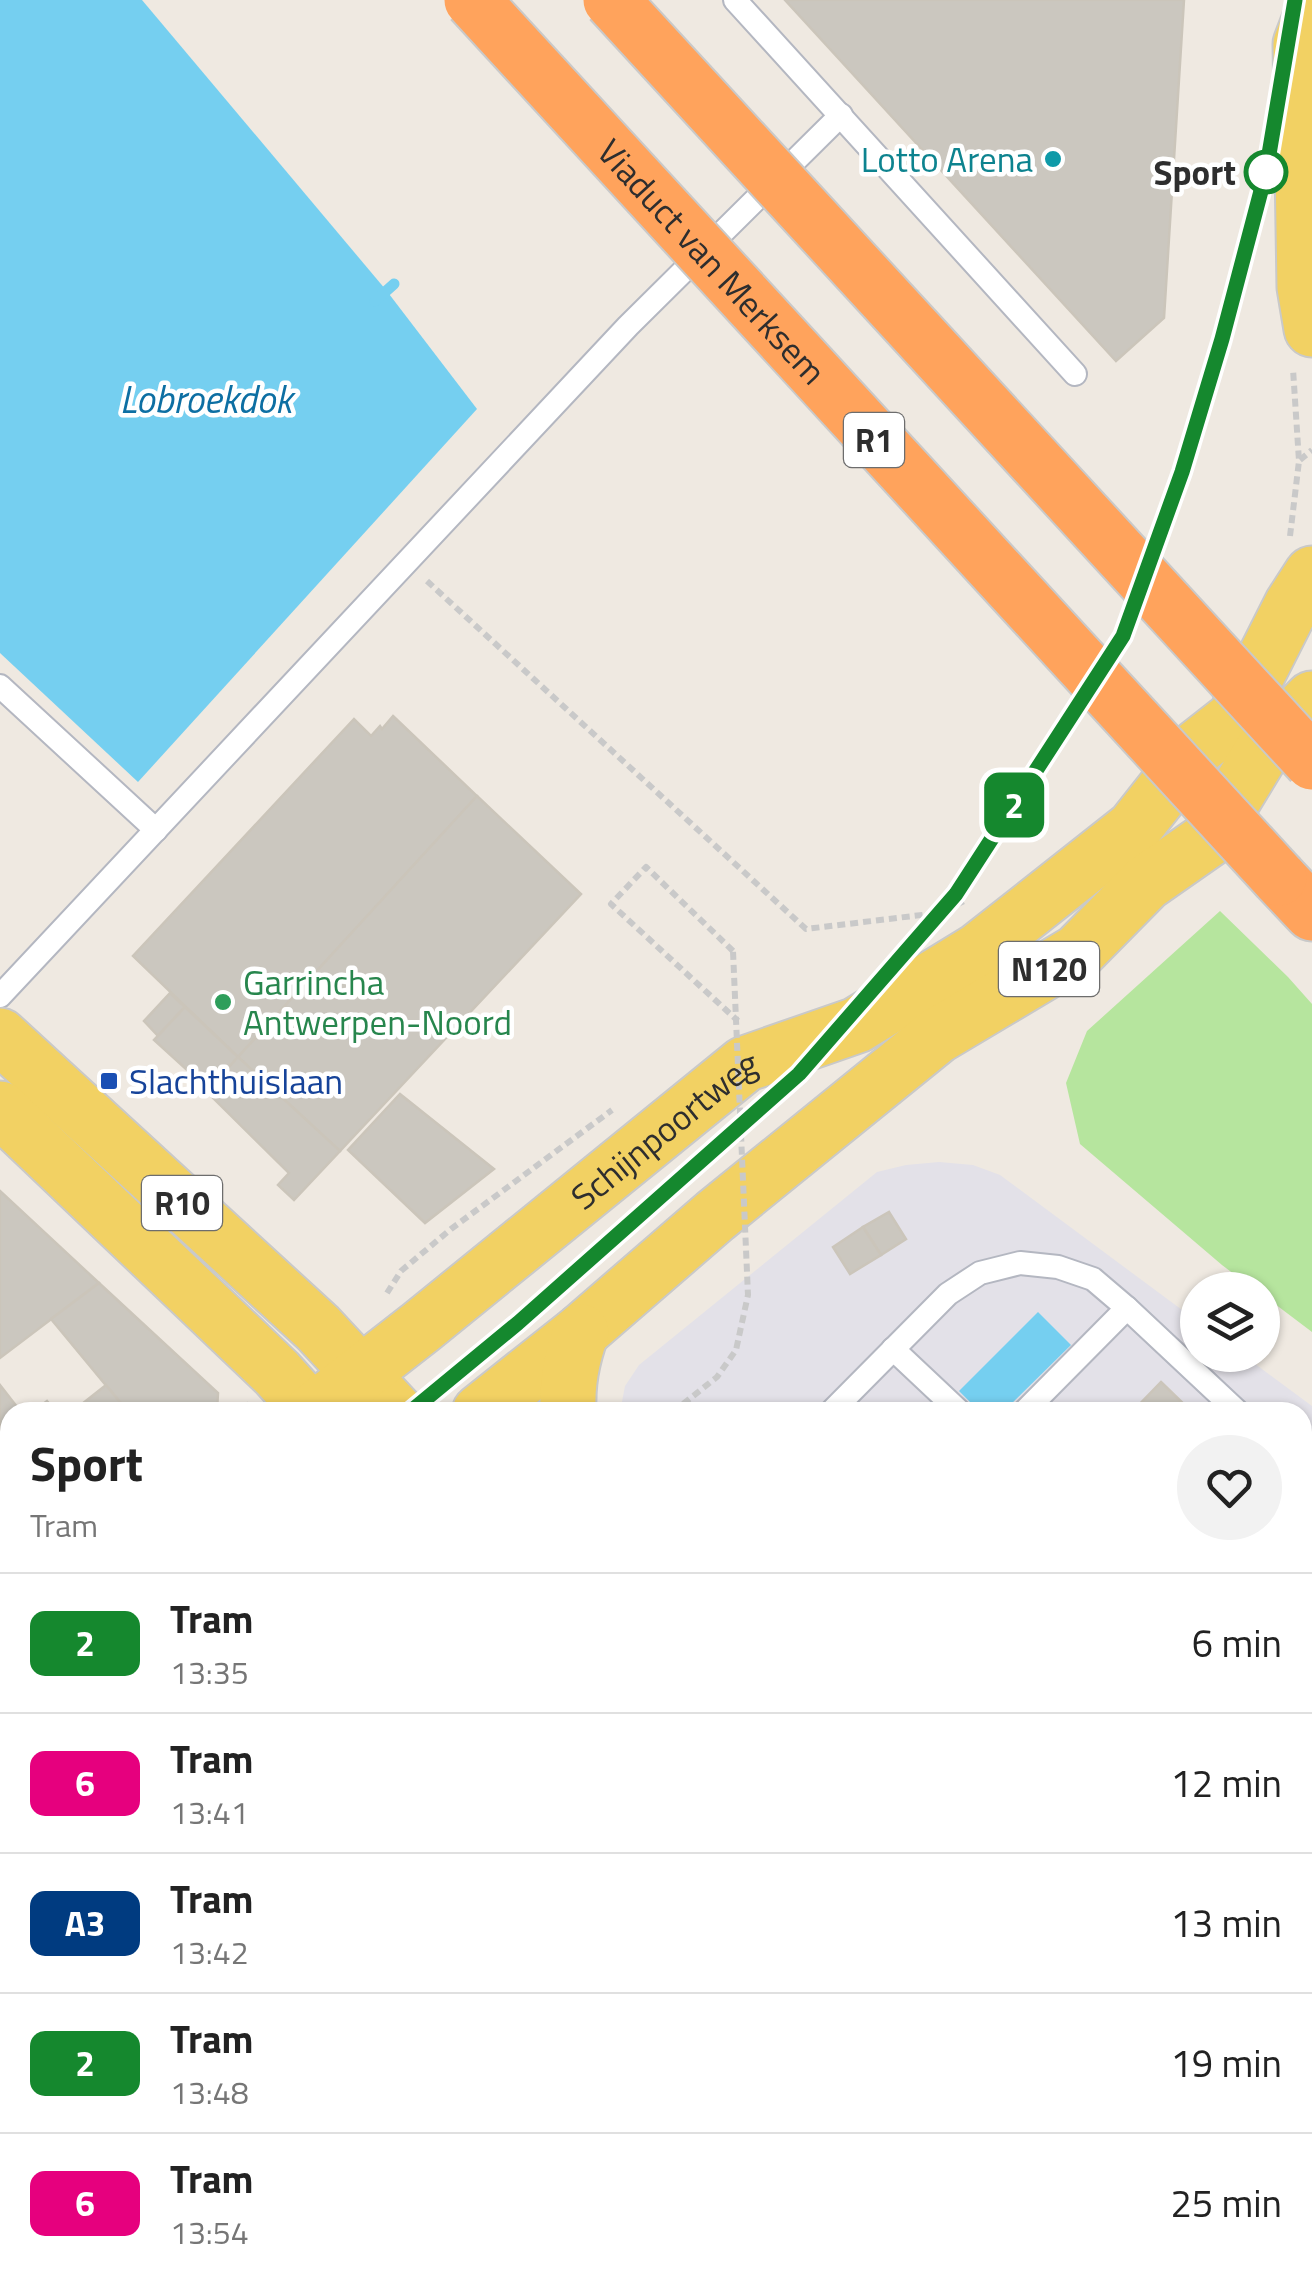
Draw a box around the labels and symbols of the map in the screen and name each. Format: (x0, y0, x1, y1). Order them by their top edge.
street label: Viaduct van Merksem (585, 126, 840, 397)
place label: Lotto Arena (861, 132, 1033, 186)
place label: Sport (1154, 145, 1236, 199)
marker: Lotto Arena (1042, 148, 1064, 170)
marker: Sport (1245, 151, 1287, 193)
water label: Lobroekdok (120, 370, 296, 428)
road number: R1 (844, 413, 904, 467)
line badge: 2 (982, 772, 1046, 838)
road number: N120 (999, 942, 1099, 996)
place label: Garrincha Antwerpen-Noord (243, 955, 512, 1049)
marker: Garrincha Antwerpen-Noord (212, 991, 234, 1013)
street label: Schijnpoortweg (559, 1035, 764, 1222)
place label: Slachthuislaan (129, 1054, 343, 1108)
marker: Slachthuislaan (98, 1070, 120, 1092)
road number: R10 (142, 1176, 222, 1230)

